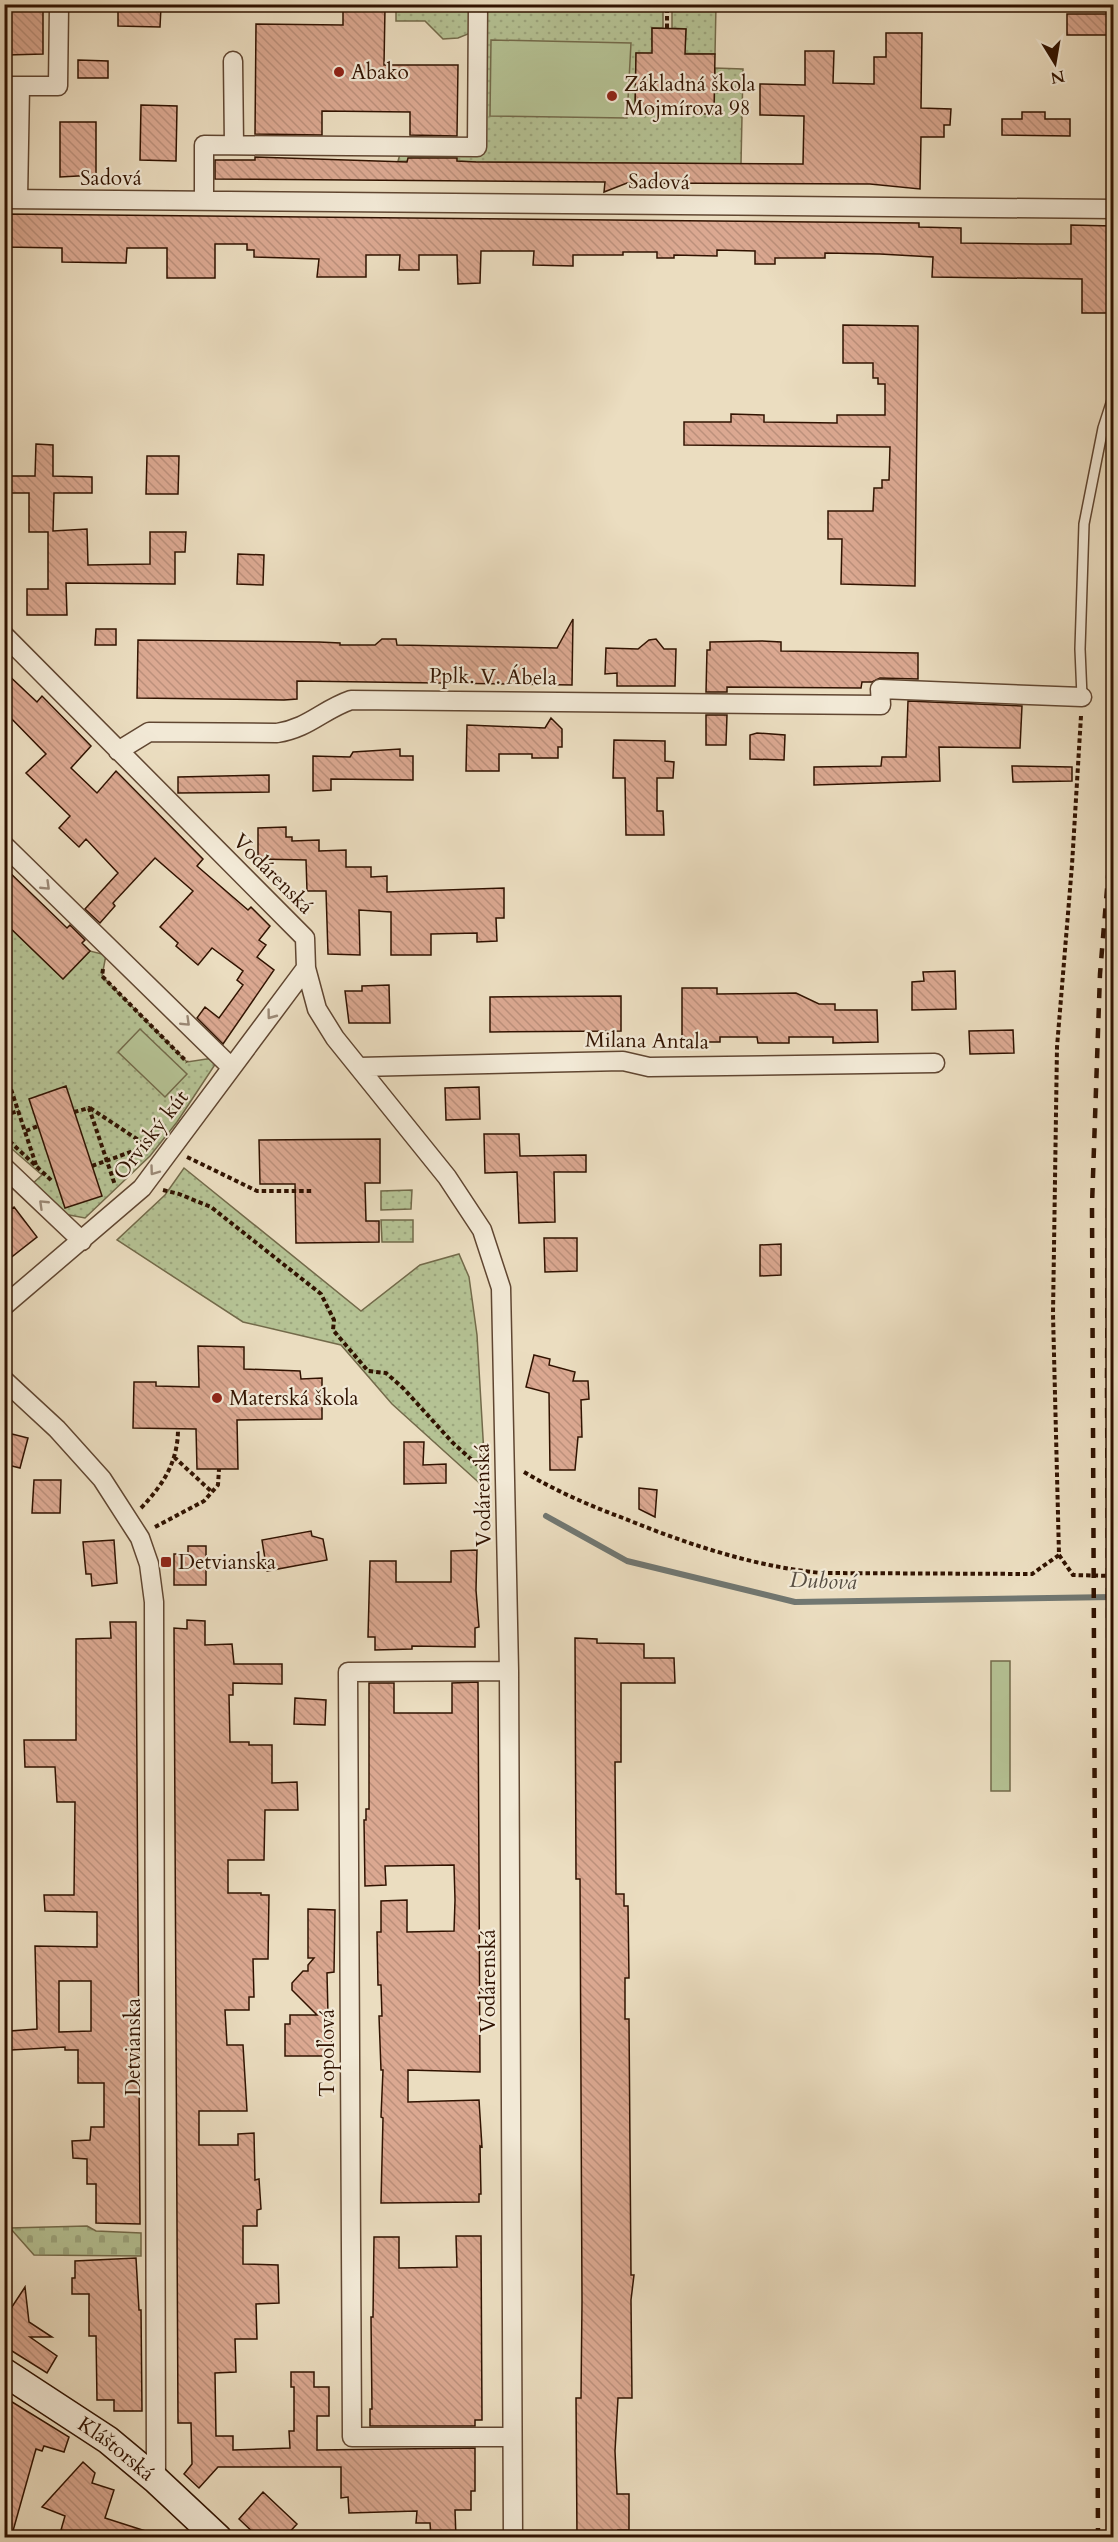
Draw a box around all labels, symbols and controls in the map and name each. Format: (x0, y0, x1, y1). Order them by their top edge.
north arrow (1025, 33, 1085, 93)
place label: Abako (351, 58, 409, 87)
marker: Abako (332, 65, 346, 79)
text: N (1049, 65, 1067, 89)
place label: Základná škola Mojmírova 98 (624, 70, 756, 123)
marker: Základná škola Mojmírova 98 (605, 89, 619, 103)
street label: Sadová (80, 164, 142, 193)
street label: Sadová (628, 167, 690, 197)
street label: Pplk. V. Ábela (429, 661, 557, 693)
street label: Vodárenská (226, 827, 320, 921)
one-way arrow (40, 879, 50, 890)
one-way arrow (267, 1008, 278, 1019)
one-way arrow (178, 1015, 189, 1026)
street label: Milana Antala (585, 1025, 709, 1057)
street label: Orviský kút (107, 1084, 196, 1186)
one-way arrow (150, 1165, 161, 1176)
one-way arrow (40, 1200, 50, 1211)
place label: Materská škola (229, 1384, 359, 1413)
marker: Materská škola (210, 1391, 224, 1405)
street label: Vodárenská (468, 1443, 498, 1547)
place label: Detvianska (178, 1548, 276, 1577)
marker: Detvianska (159, 1555, 173, 1569)
water label: Dubová (789, 1565, 858, 1597)
street label: Vodárenská (474, 1929, 503, 2033)
street label: Detvianska (119, 1998, 148, 2096)
street label: Topoľová (313, 2009, 342, 2097)
street label: Kláštorská (72, 2410, 161, 2488)

